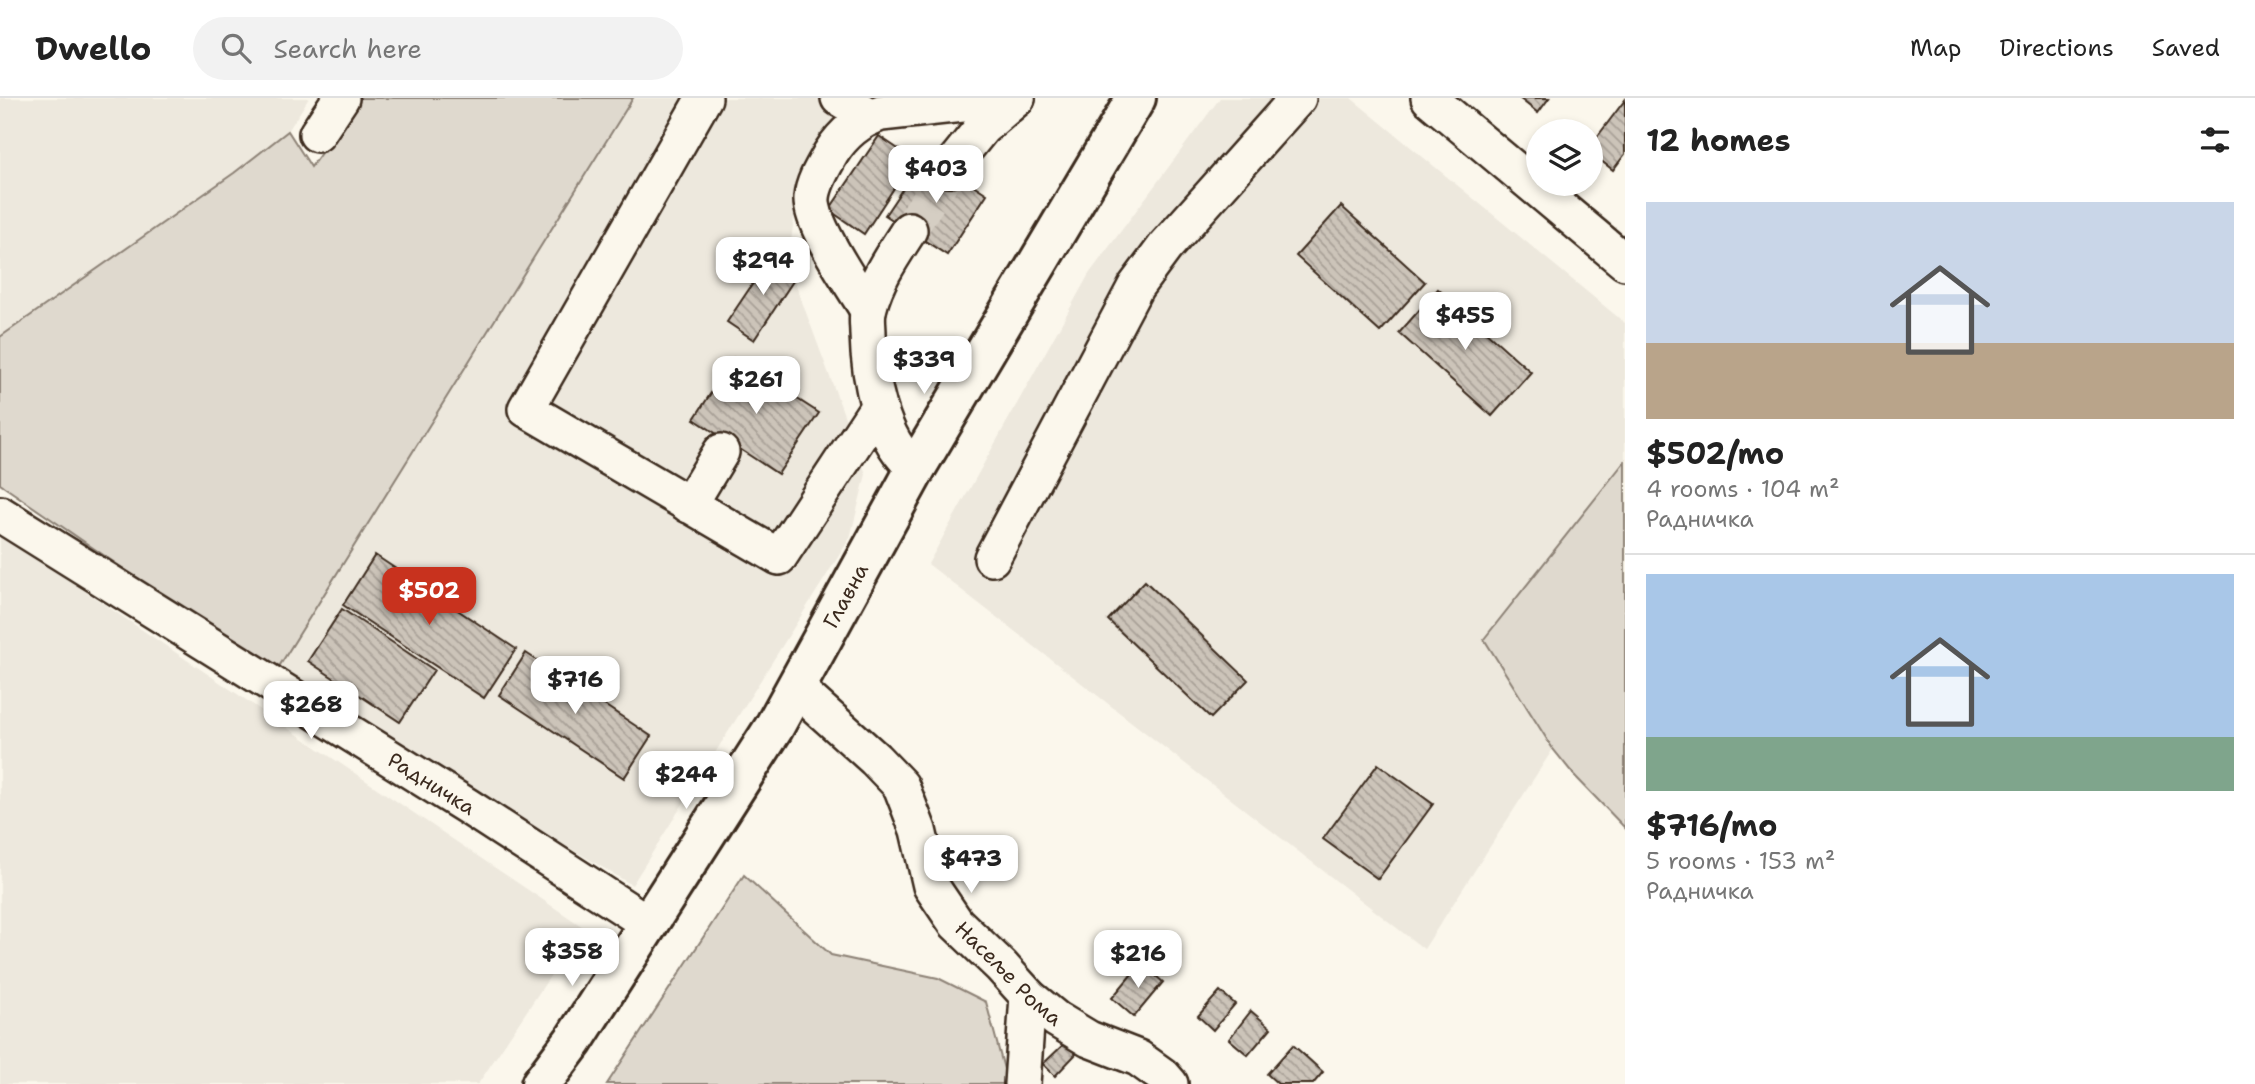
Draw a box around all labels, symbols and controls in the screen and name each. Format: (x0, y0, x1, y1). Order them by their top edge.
search box (193, 17, 683, 80)
text: Dwello (35, 26, 151, 71)
icon: search (217, 29, 255, 67)
text: Search here (273, 31, 422, 66)
text: Map (1910, 32, 1961, 64)
text: Directions (1999, 32, 2114, 64)
text: Saved (2152, 32, 2220, 64)
map controls (1526, 119, 1603, 196)
button: layers (1526, 119, 1603, 196)
text: 12 homes (1646, 120, 1790, 161)
icon: filters (2196, 121, 2234, 159)
pin: $403 (895, 146, 977, 205)
text: $403 (904, 153, 968, 183)
pin: $294 (722, 238, 804, 297)
text: $294 (732, 245, 794, 275)
icon: home (1877, 247, 2003, 373)
pin: $455 (1424, 292, 1506, 352)
text: $455 (1435, 300, 1495, 330)
pin: $339 (883, 336, 965, 396)
text: $339 (893, 344, 955, 374)
pin: $261 (715, 356, 797, 416)
text: $261 (728, 364, 784, 394)
text: $502/mo (1646, 433, 1784, 474)
text: 4 rooms · 104 m² (1646, 474, 1839, 504)
text: Радничка (1646, 504, 1754, 534)
street label: Главна (817, 558, 875, 633)
pin: $502 (388, 568, 470, 627)
text: $502 (398, 575, 460, 605)
icon: home (1877, 619, 2003, 745)
pin: $716 (534, 656, 616, 716)
text: $716 (547, 664, 603, 694)
pin: $268 (270, 682, 352, 741)
text: $268 (280, 689, 342, 719)
street label: Радничка (382, 746, 481, 822)
pin: $244 (645, 752, 727, 811)
text: $244 (655, 759, 717, 789)
text: $716/mo (1646, 805, 1778, 846)
pin: $473 (930, 836, 1012, 895)
text: $473 (940, 843, 1002, 873)
text: 5 rooms · 153 m² (1646, 846, 1835, 876)
text: Радничка (1646, 876, 1754, 906)
street label: Насеље Рома (949, 915, 1068, 1032)
pin: $358 (531, 928, 613, 988)
pin: $216 (1097, 930, 1179, 990)
text: $358 (541, 936, 603, 966)
text: $216 (1110, 938, 1166, 968)

